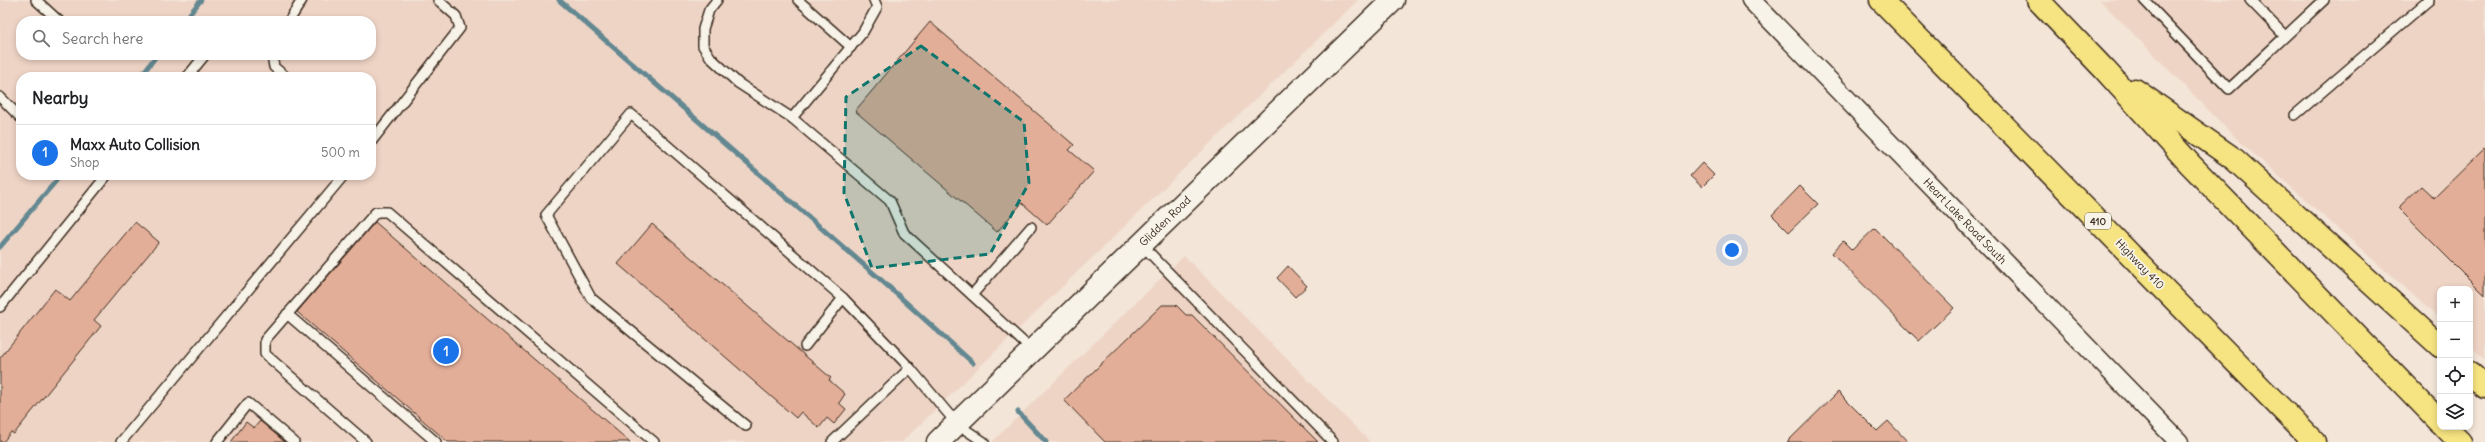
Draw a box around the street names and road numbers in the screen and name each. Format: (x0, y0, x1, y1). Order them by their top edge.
street label: Heart Lake Road South (1920, 175, 2010, 267)
street label: Glidden Road (1136, 193, 1194, 249)
road number: 410 (2085, 213, 2111, 229)
street label: Highway 410 (2113, 236, 2167, 292)

